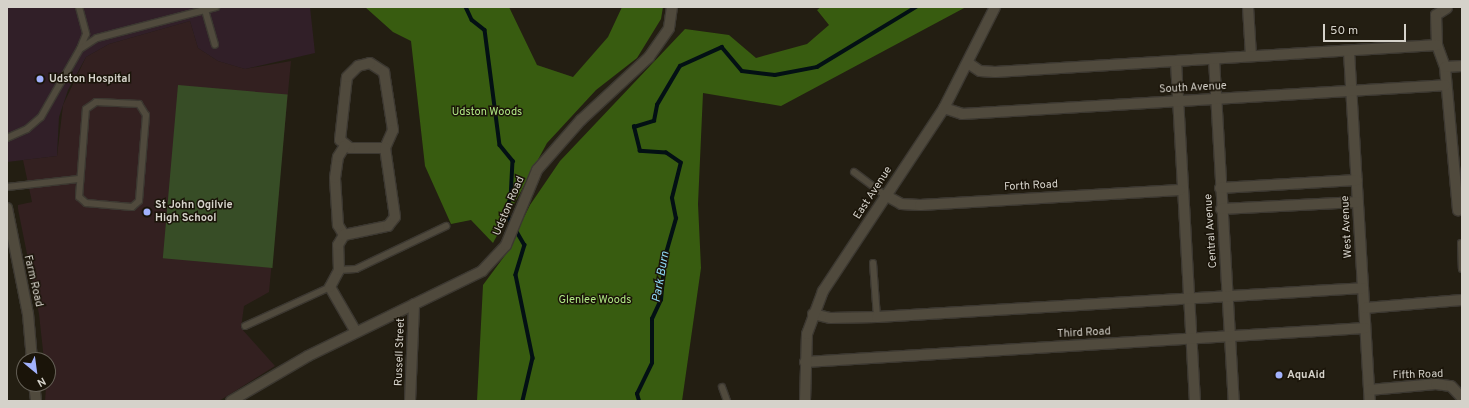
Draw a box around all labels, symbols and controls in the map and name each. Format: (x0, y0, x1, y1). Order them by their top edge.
scale bar (1325, 16, 1408, 42)
text: 50 m (1330, 23, 1358, 39)
place label: Udston Hospital (49, 72, 131, 86)
marker: Udston Hospital (34, 73, 46, 85)
street label: South Avenue (1159, 80, 1227, 96)
park label: Udston Woods (452, 105, 522, 119)
street label: East Avenue (851, 164, 895, 222)
street label: Udston Road (491, 174, 527, 238)
street label: Forth Road (1004, 178, 1058, 194)
street label: Central Avenue (1202, 193, 1220, 269)
street label: West Avenue (1339, 195, 1355, 259)
place label: St John Ogilvie High School (155, 199, 233, 225)
marker: St John Ogilvie High School (142, 207, 152, 217)
water label: Park Burn (650, 250, 674, 304)
street label: Farm Road (21, 254, 45, 308)
park label: Glenlee Woods (558, 293, 632, 307)
street label: Russell Street (392, 318, 408, 386)
street label: Third Road (1057, 325, 1111, 341)
north arrow (16, 352, 56, 392)
place label: AquAid (1287, 368, 1325, 382)
street label: Fifth Road (1392, 368, 1444, 382)
marker: AquAid (1274, 370, 1284, 380)
text: N (34, 374, 48, 390)

